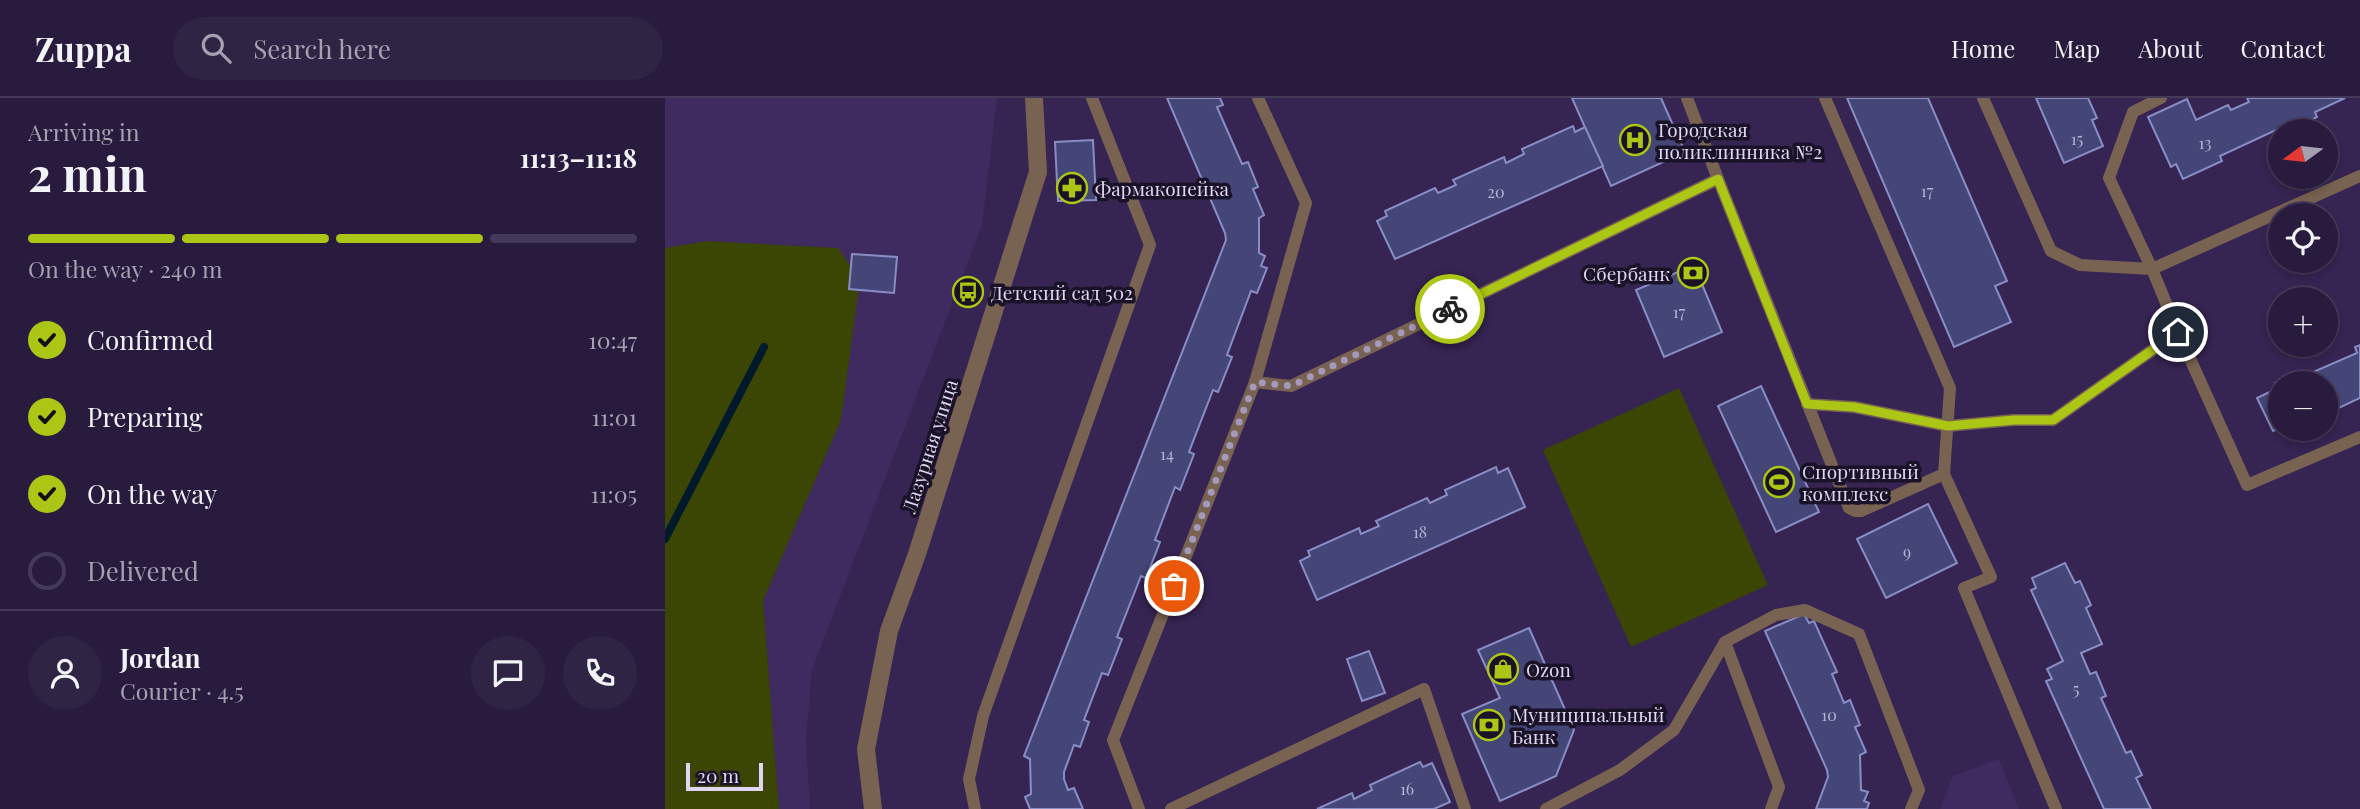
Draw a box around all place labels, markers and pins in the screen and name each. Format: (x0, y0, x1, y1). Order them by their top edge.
place label: Городская поликлинника №2 (1658, 116, 1822, 164)
hospital icon: Городская поликлинника №2 (1618, 123, 1652, 157)
pharmacy icon: Фармакопейка (1055, 171, 1089, 205)
place label: Фармакопейка (1095, 175, 1230, 201)
bank icon: Сбербанк (1676, 256, 1710, 290)
place label: Сбербанк (1583, 260, 1670, 286)
bus stop icon: Детский сад 502 (951, 275, 985, 309)
place label: Детский сад 502 (991, 279, 1133, 305)
pin (2148, 302, 2208, 362)
place label: Спортивный комплекс (1802, 458, 1919, 506)
sports icon: Спортивный комплекс (1762, 465, 1796, 499)
pin (1144, 556, 1204, 616)
shop icon: Ozon (1486, 652, 1520, 686)
place label: Ozon (1526, 656, 1572, 682)
place label: Муниципальный Банк (1512, 701, 1665, 749)
bank icon: Муниципальный Банк (1472, 708, 1506, 742)

